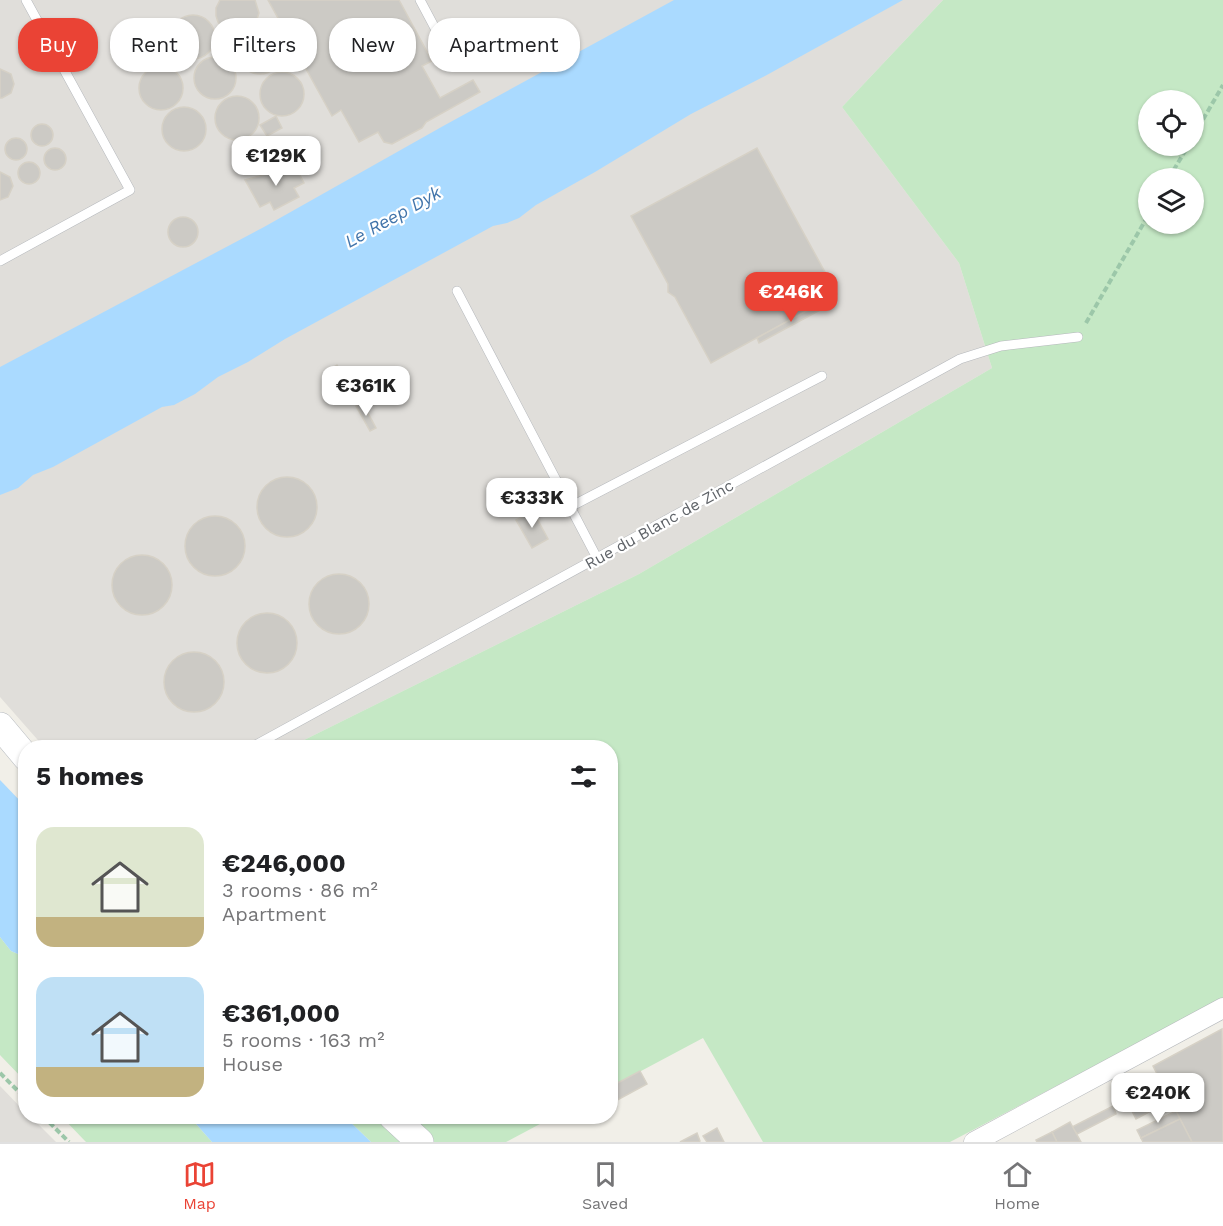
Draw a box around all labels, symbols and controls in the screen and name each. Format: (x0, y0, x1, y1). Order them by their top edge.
chip: Buy (18, 18, 98, 72)
chip: Rent (110, 18, 199, 72)
chip: Filters (211, 18, 317, 72)
chip: New (329, 18, 416, 72)
chip: Apartment (428, 18, 580, 72)
map controls (1138, 90, 1204, 234)
button: locate (1138, 90, 1204, 156)
pin: €129K (234, 136, 318, 187)
text: €129K (246, 143, 306, 167)
button: layers (1138, 168, 1204, 234)
water label: Le Reep Dyk (341, 181, 446, 252)
pin: €246K (749, 272, 833, 323)
text: €246K (759, 279, 823, 303)
pin: €361K (324, 366, 408, 417)
text: €361K (336, 373, 396, 397)
street label: Rue du Blanc de Zinc (582, 476, 737, 573)
pin: €333K (490, 478, 574, 529)
text: €333K (500, 485, 564, 509)
icon: filters (567, 760, 600, 793)
text: 5 homes (36, 761, 144, 791)
text: €246,000 (222, 848, 346, 878)
icon: home (84, 851, 156, 923)
text: 3 rooms · 86 m² (222, 878, 378, 902)
text: Apartment (222, 902, 326, 926)
text: €361,000 (222, 998, 340, 1028)
icon: home (84, 1001, 156, 1073)
text: 5 rooms · 163 m² (222, 1028, 384, 1052)
text: House (222, 1052, 283, 1076)
pin: €240K (1116, 1073, 1200, 1124)
text: €240K (1125, 1080, 1191, 1104)
tab: Map (183, 1158, 216, 1213)
tab: Saved (582, 1158, 628, 1213)
tab: Home (994, 1158, 1040, 1213)

